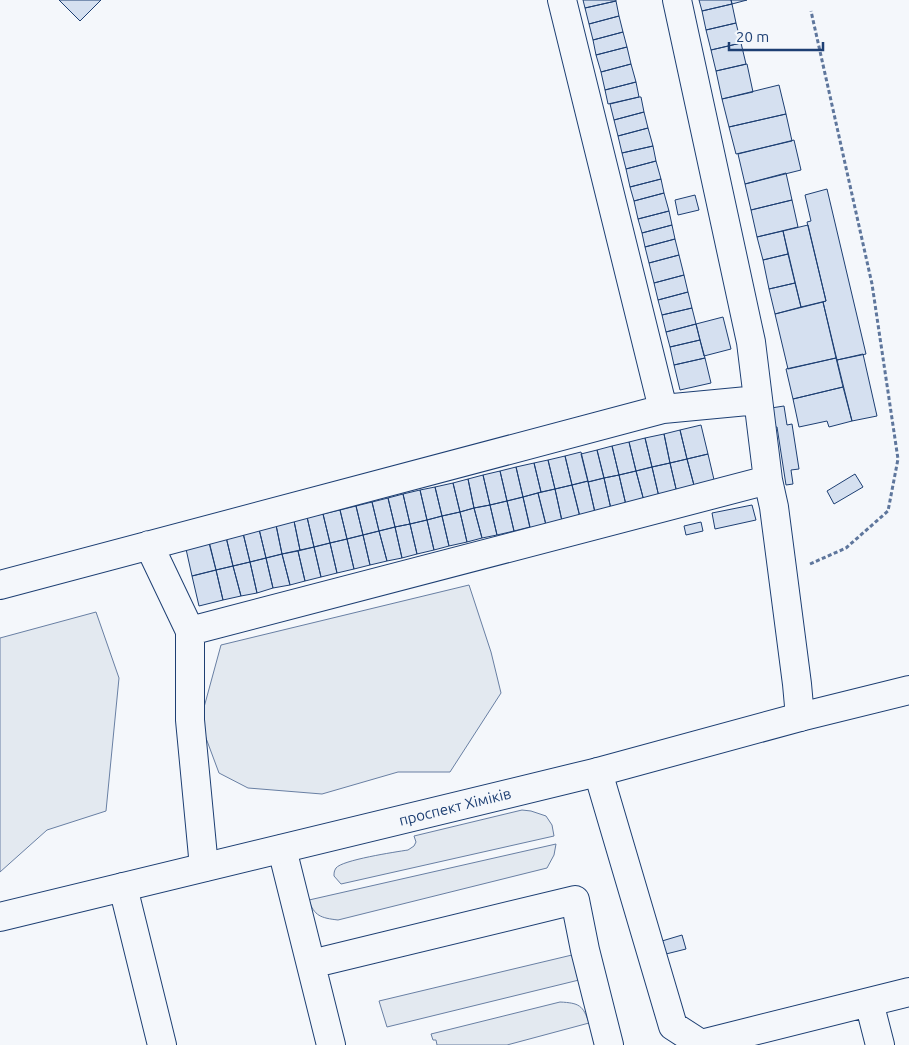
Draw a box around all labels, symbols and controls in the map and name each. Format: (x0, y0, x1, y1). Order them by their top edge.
scale bar (729, 20, 823, 52)
text: 20 m (736, 28, 769, 45)
street label: проспект Хіміків (397, 784, 513, 829)

